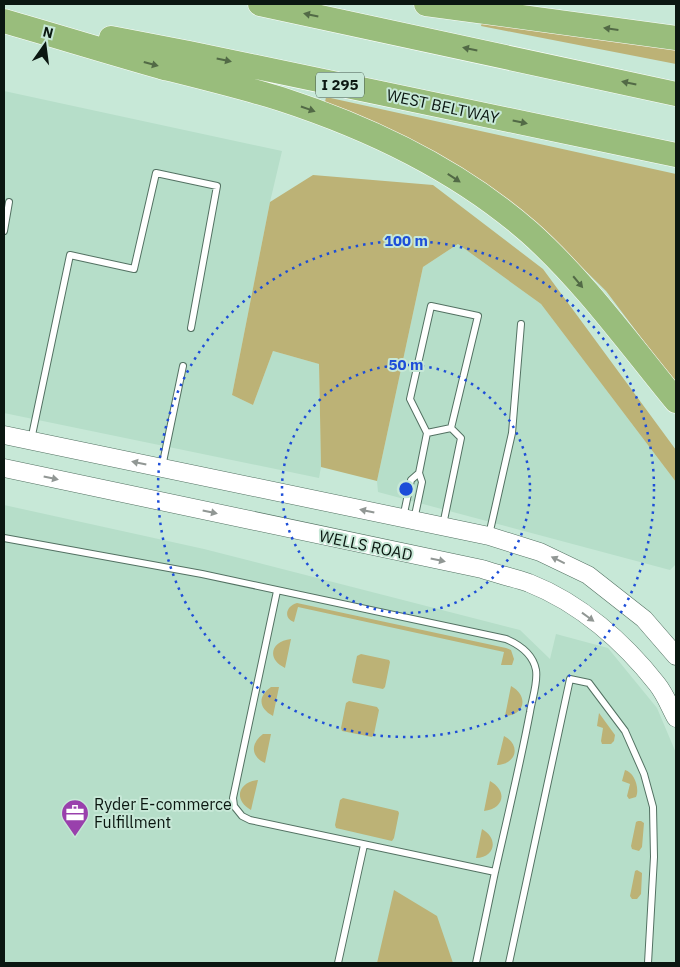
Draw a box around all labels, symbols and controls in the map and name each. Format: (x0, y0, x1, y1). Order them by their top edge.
one-way arrow (303, 11, 318, 19)
north arrow (20, 20, 70, 70)
text: N (41, 22, 55, 42)
one-way arrow (602, 25, 618, 33)
one-way arrow (462, 45, 477, 53)
one-way arrow (216, 56, 231, 64)
one-way arrow (144, 60, 159, 68)
road number: I 295 (316, 72, 364, 98)
one-way arrow (621, 79, 636, 87)
street label: WEST BELTWAY (385, 84, 502, 128)
one-way arrow (300, 106, 315, 113)
one-way arrow (512, 118, 527, 126)
one-way arrow (447, 173, 461, 183)
text: 100 m (384, 231, 428, 250)
one-way arrow (572, 275, 583, 288)
text: 50 m (389, 355, 423, 374)
one-way arrow (131, 459, 147, 467)
one-way arrow (44, 474, 59, 482)
centre of rings (397, 480, 415, 498)
one-way arrow (360, 507, 375, 515)
one-way arrow (203, 508, 219, 516)
street label: WELLS ROAD (318, 525, 414, 565)
one-way arrow (430, 556, 445, 564)
one-way arrow (551, 556, 565, 564)
one-way arrow (581, 612, 595, 622)
place label: Ryder E-commerce Fulfillment (94, 794, 232, 832)
office icon: Ryder E-commerce Fulfillment (60, 798, 90, 837)

